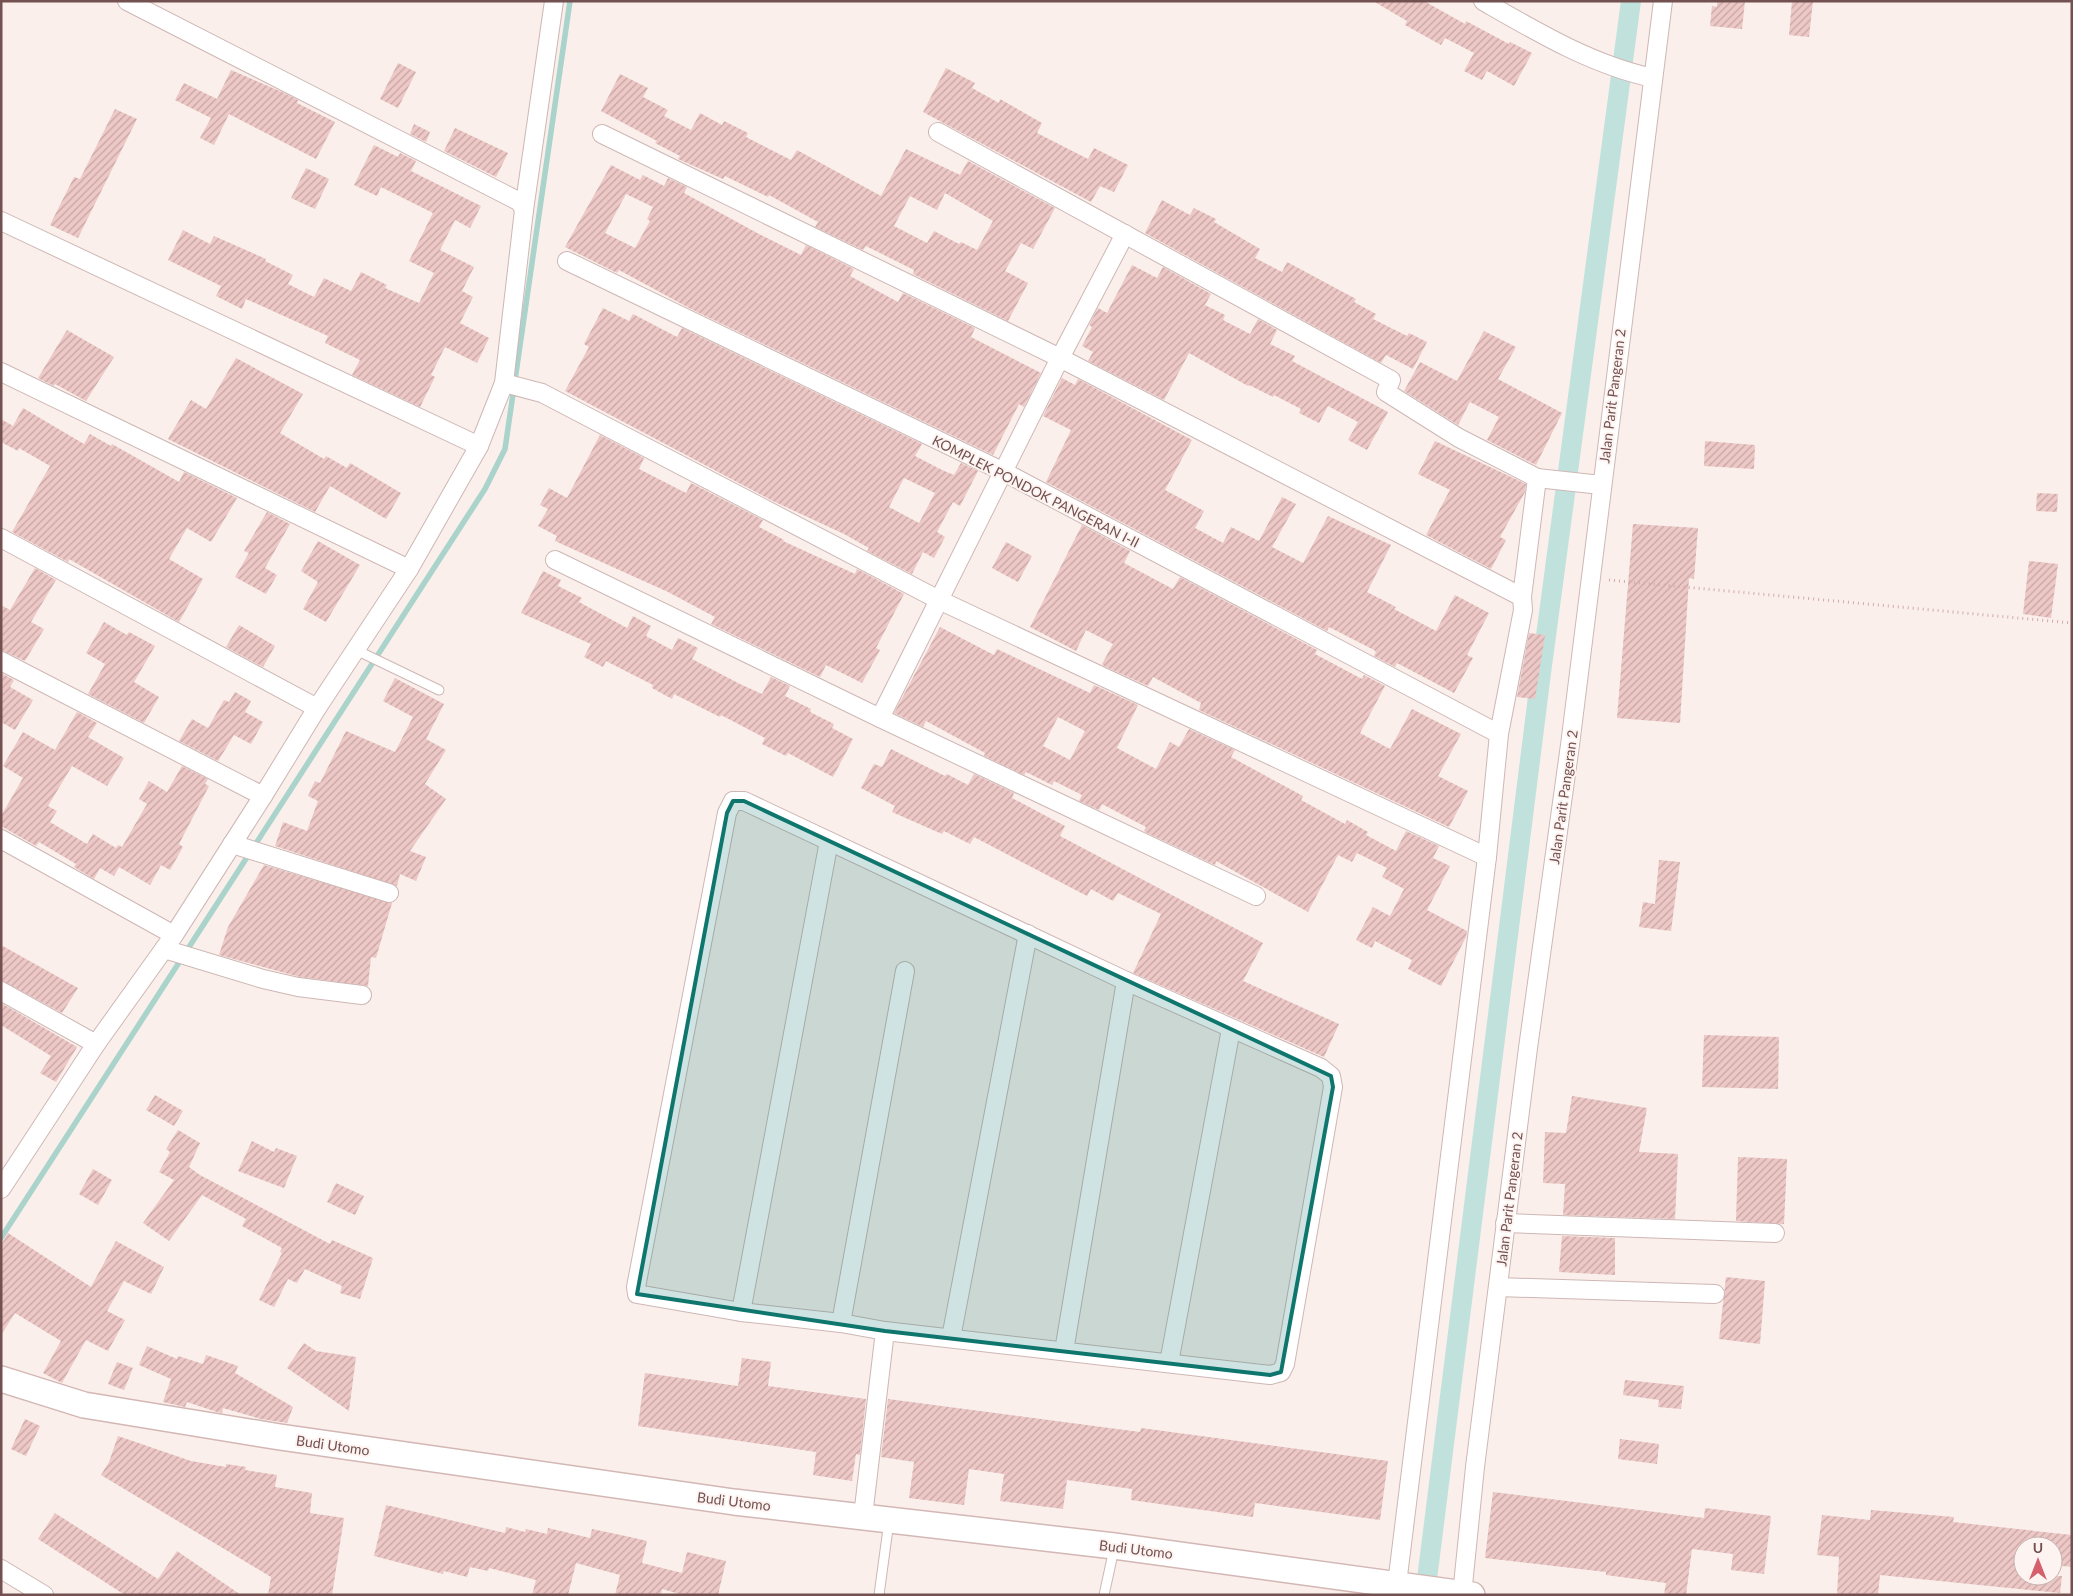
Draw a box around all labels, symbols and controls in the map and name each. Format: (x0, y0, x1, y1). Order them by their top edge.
street label: Jalan Parit Pangeran 2 (1595, 328, 1629, 464)
street label: KOMPLEK PONDOK PANGERAN I-II (930, 431, 1142, 551)
street label: Jalan Parit Pangeran 2 (1545, 729, 1581, 865)
street label: Jalan Parit Pangeran 2 (1492, 1131, 1526, 1267)
street label: Budi Utomo (295, 1431, 371, 1459)
street label: Budi Utomo (696, 1488, 772, 1514)
street label: Budi Utomo (1098, 1536, 1174, 1562)
north arrow (2013, 1536, 2063, 1586)
text: U (2033, 1539, 2043, 1556)

